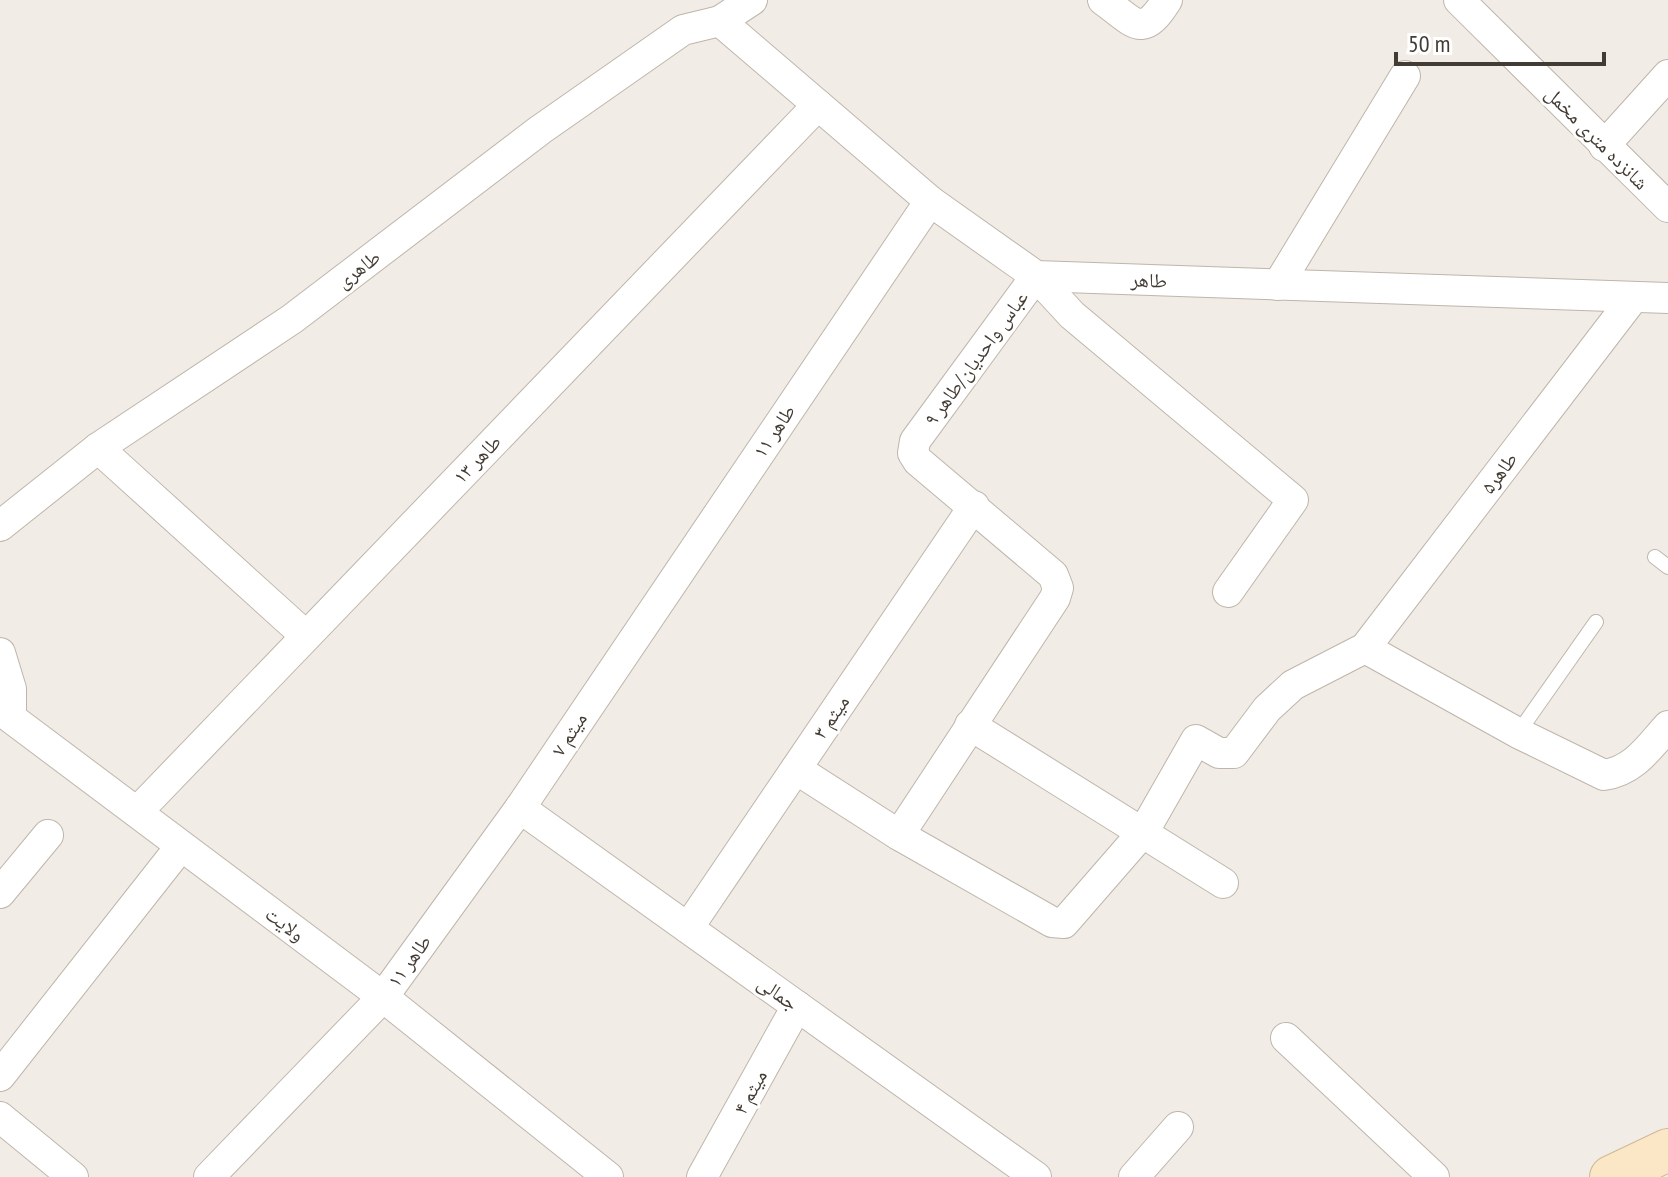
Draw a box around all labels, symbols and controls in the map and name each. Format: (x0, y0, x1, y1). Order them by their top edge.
scale bar (1396, 16, 1604, 66)
text: 50 m (1408, 28, 1450, 59)
street label: شانزده متری مخمل (1540, 81, 1654, 195)
street label: طاهری (331, 244, 385, 294)
street label: طاهر (1129, 266, 1168, 294)
street label: عباس واحدیان/طاهر ۹ (918, 285, 1034, 431)
street label: طاهر ۱۱ (747, 399, 801, 463)
street label: طاهر ۱۳ (447, 429, 507, 489)
street label: طاهر۵ (1475, 447, 1523, 499)
street label: میثم ۳ (807, 690, 856, 744)
street label: میثم ۷ (545, 707, 594, 761)
street label: ولایت (260, 901, 310, 947)
street label: طاهر ۱۱ (381, 930, 437, 992)
street label: جمالی (753, 970, 804, 1017)
street label: میثم ۴ (727, 1065, 774, 1119)

